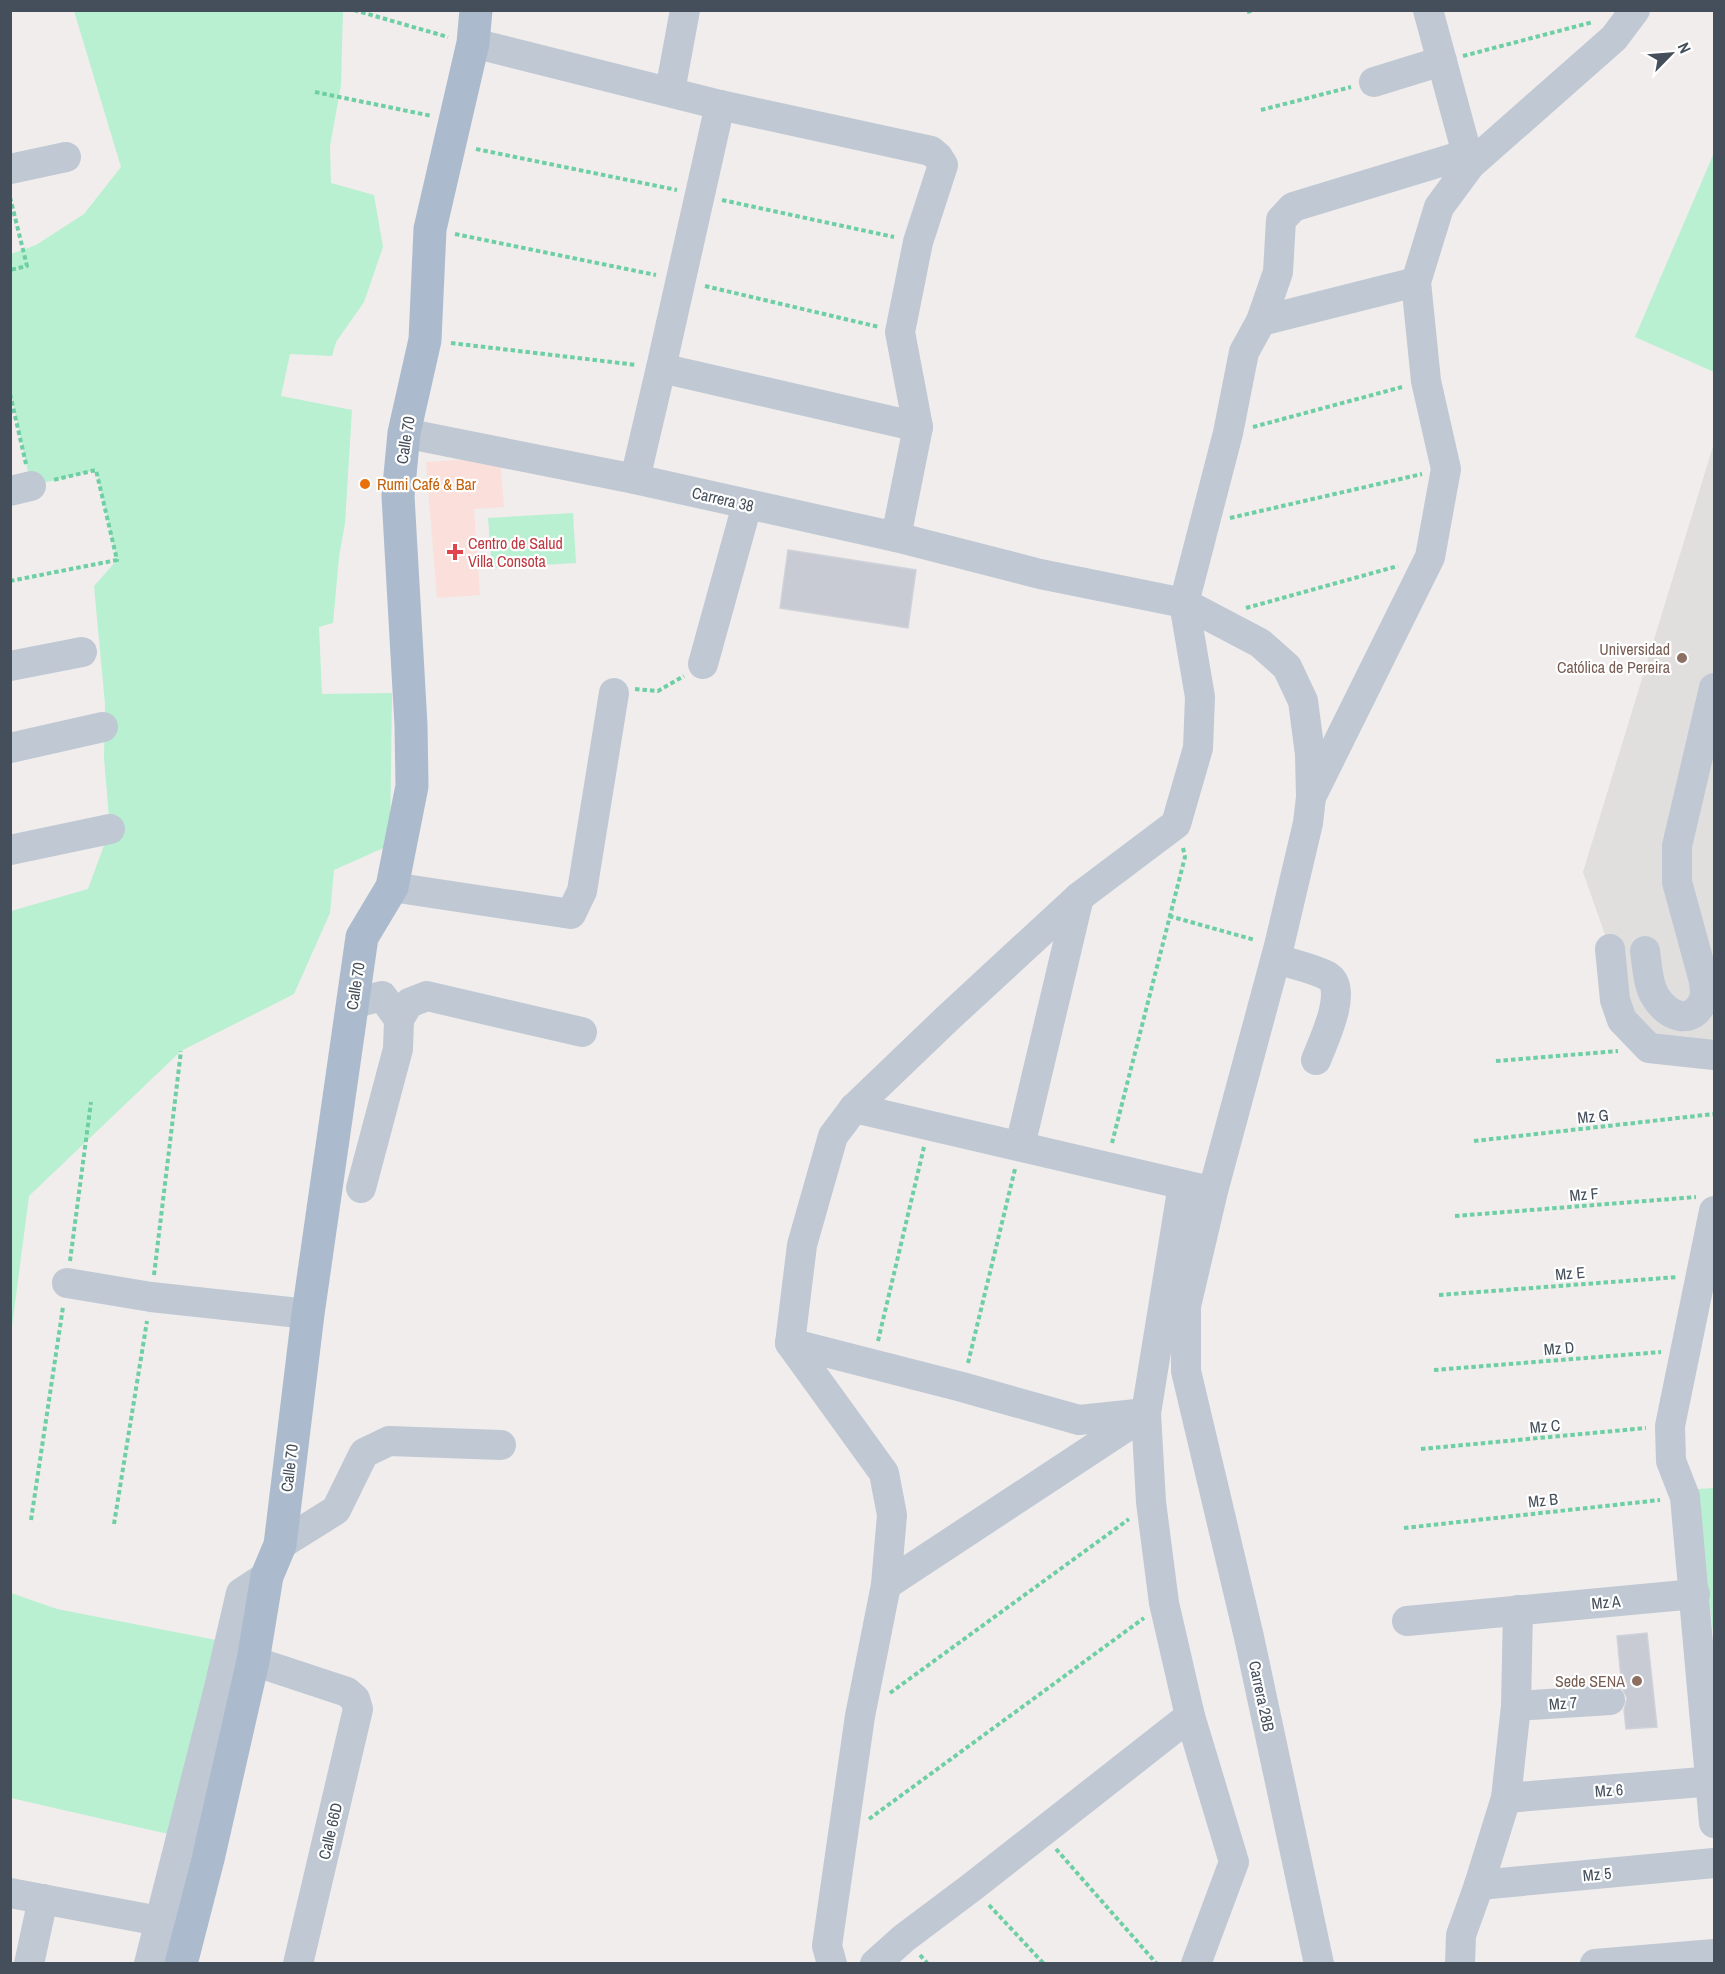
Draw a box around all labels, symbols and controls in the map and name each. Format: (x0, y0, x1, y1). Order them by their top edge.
north arrow (1641, 24, 1701, 84)
text: N (1673, 39, 1697, 57)
street label: Calle 70 (390, 415, 420, 465)
place label: Rumi Café & Bar (377, 473, 477, 495)
marker: Rumi Café & Bar (358, 477, 372, 491)
street label: Carrera 38 (690, 481, 756, 517)
place label: Centro de Salud Villa Consota (468, 532, 563, 572)
marker: Centro de Salud Villa Consota (446, 543, 464, 561)
place label: Universidad Católica de Pereira (1557, 638, 1671, 678)
marker: Universidad Católica de Pereira (1675, 651, 1689, 665)
street label: Calle 70 (340, 961, 370, 1011)
street label: Mz G (1576, 1103, 1610, 1129)
street label: Mz F (1569, 1182, 1599, 1206)
street label: Mz E (1554, 1261, 1586, 1285)
street label: Mz D (1543, 1336, 1575, 1360)
street label: Mz C (1529, 1414, 1561, 1438)
street label: Calle 70 (275, 1443, 303, 1493)
street label: Mz B (1527, 1487, 1559, 1513)
street label: Mz A (1591, 1590, 1622, 1614)
street label: Carrera 28B (1244, 1659, 1280, 1733)
place label: Sede SENA (1555, 1670, 1625, 1692)
marker: Sede SENA (1630, 1674, 1644, 1688)
street label: Mz 7 (1548, 1691, 1578, 1715)
street label: Mz 6 (1594, 1778, 1624, 1802)
street label: Calle 66D (313, 1800, 347, 1862)
street label: Mz 5 (1582, 1862, 1612, 1886)

